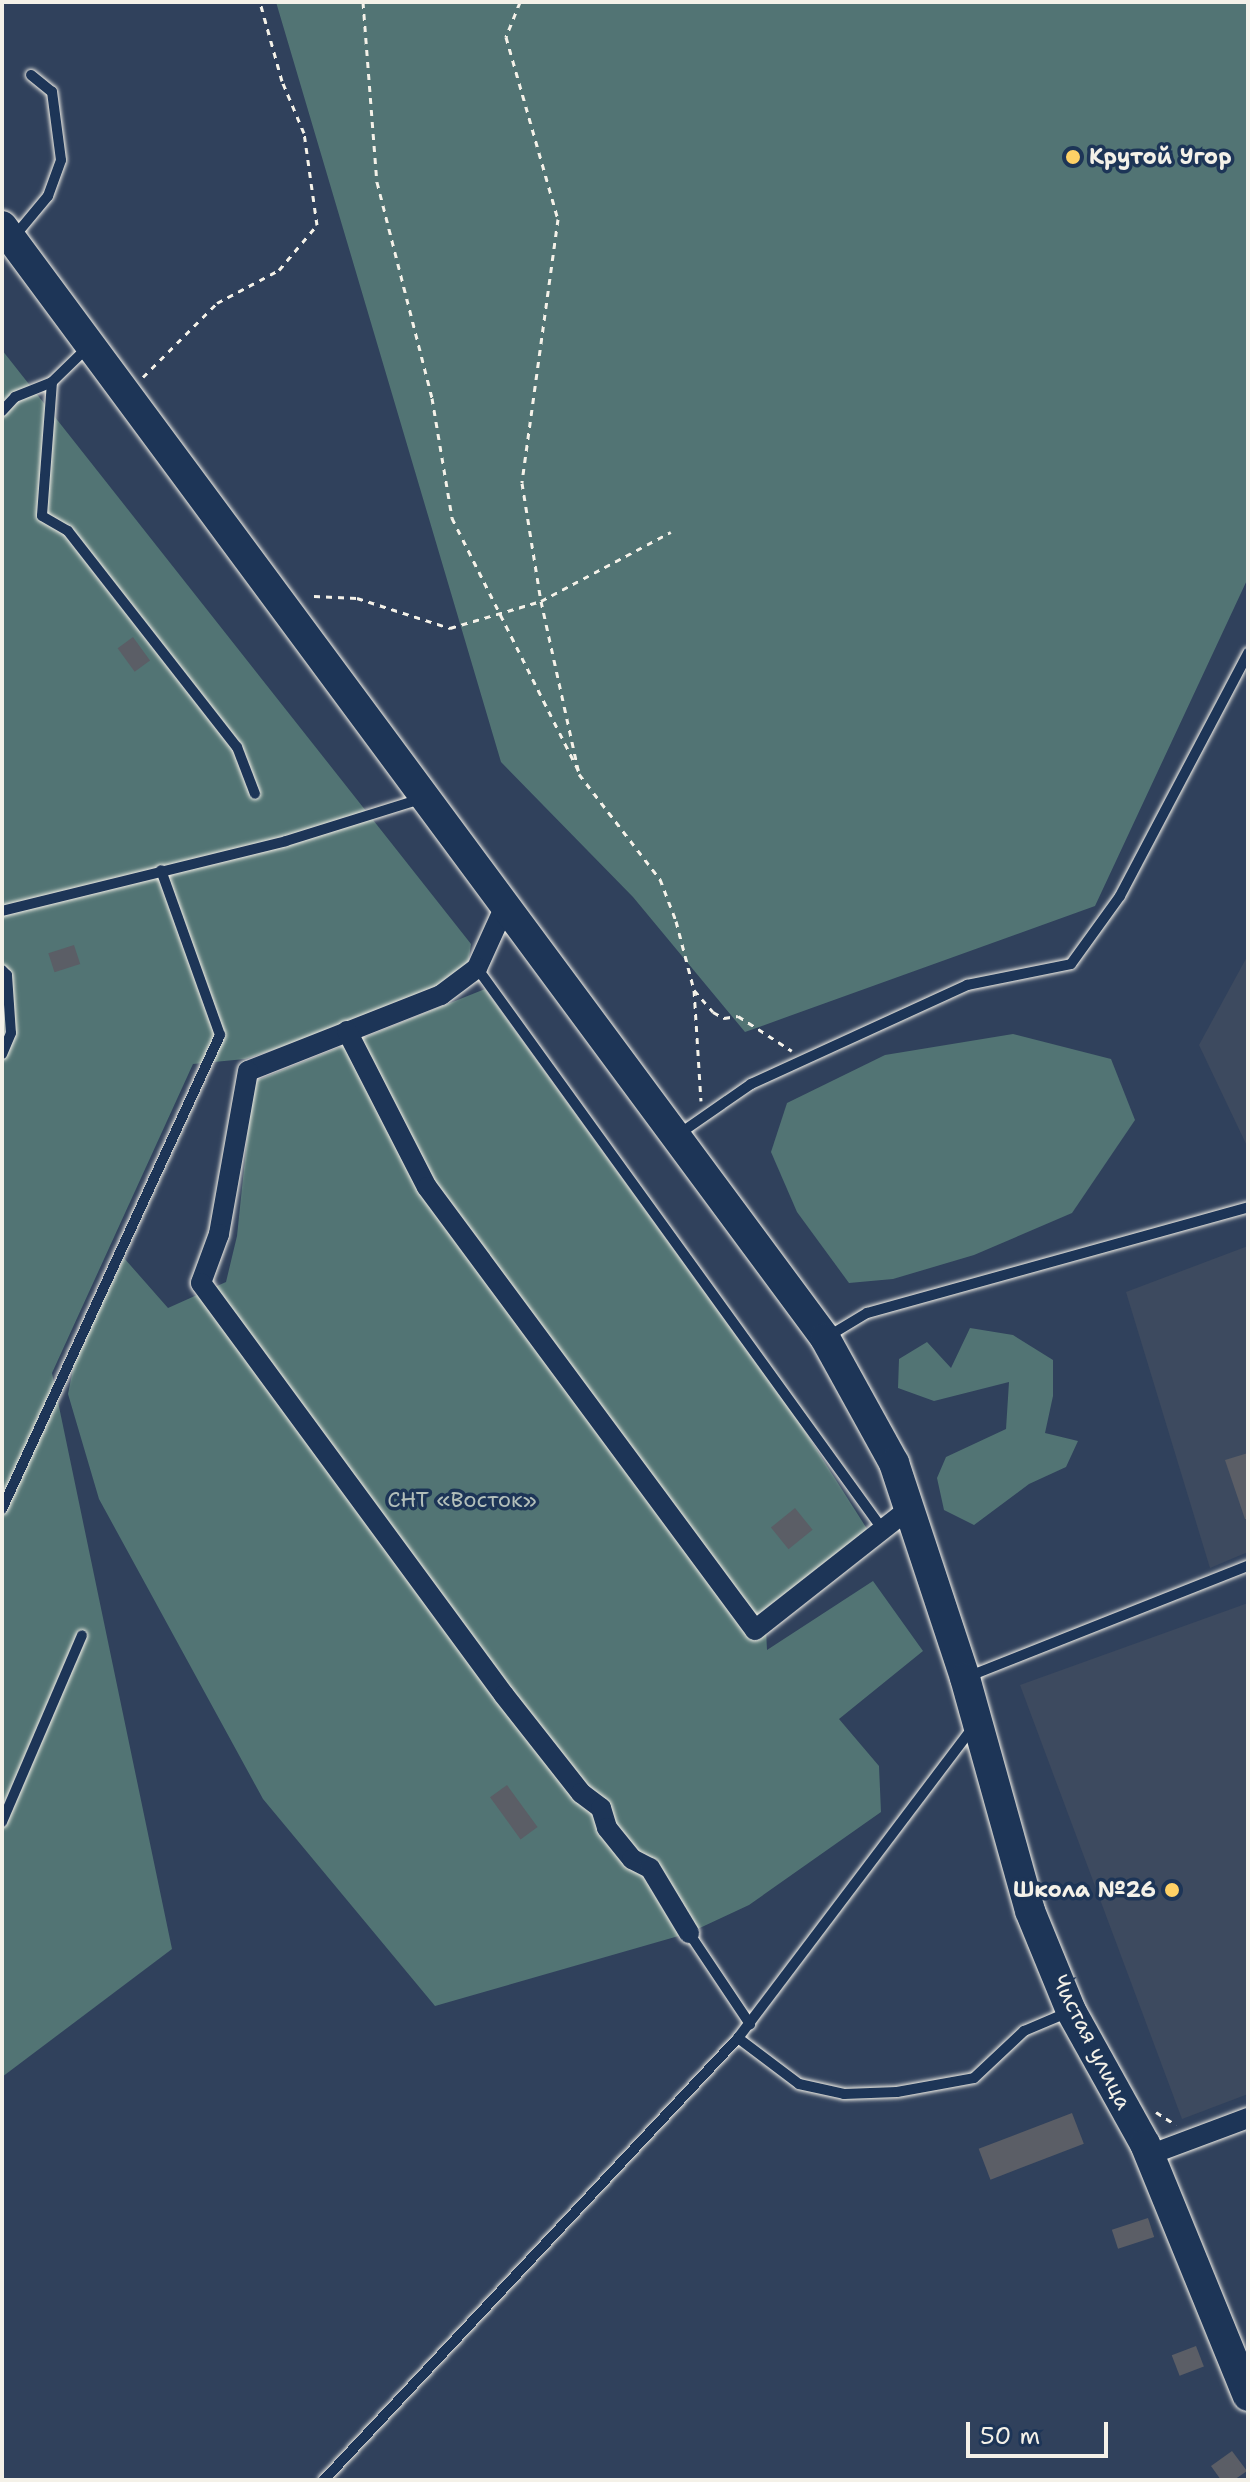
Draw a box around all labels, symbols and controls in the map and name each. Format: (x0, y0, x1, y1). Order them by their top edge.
place label: Крутой Угор (1089, 144, 1232, 170)
marker: Крутой Угор (1064, 148, 1082, 166)
park label: СНТ «Восток» (387, 1487, 537, 1513)
place label: Школа №26 (1013, 1877, 1156, 1903)
marker: Школа №26 (1163, 1881, 1181, 1899)
street label: Чистая улица (1047, 1970, 1137, 2114)
scale bar (970, 2406, 1112, 2456)
text: 50 m (980, 2420, 1040, 2452)

